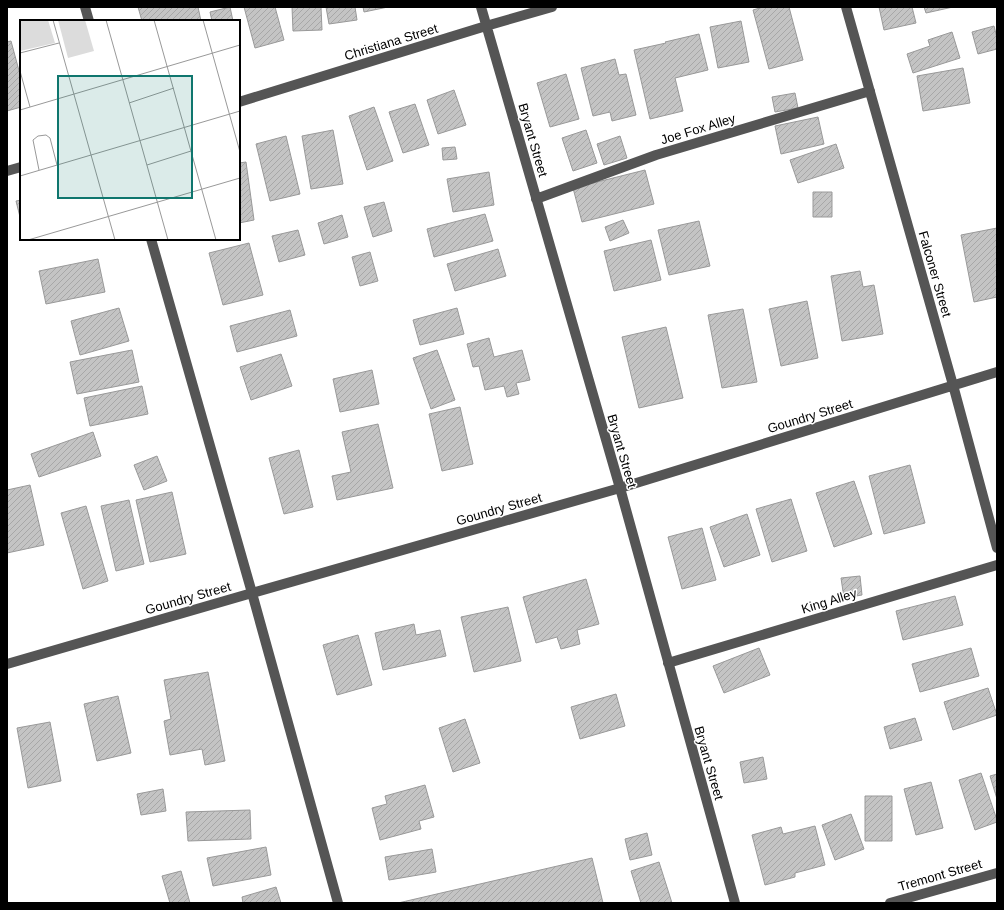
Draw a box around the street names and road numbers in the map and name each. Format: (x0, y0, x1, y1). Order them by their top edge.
street label: Christiana Street (343, 21, 440, 63)
street label: Bryant Street (515, 101, 551, 179)
street label: Joe Fox Alley (659, 110, 738, 147)
street label: Falconer Street (916, 229, 955, 319)
street label: Goundry Street (766, 396, 855, 436)
street label: Bryant Street (604, 412, 640, 490)
street label: Goundry Street (455, 490, 544, 528)
street label: Goundry Street (144, 579, 233, 617)
street label: King Alley (800, 585, 859, 617)
street label: Bryant Street (691, 724, 727, 802)
street label: Tremont Street (896, 856, 984, 894)

